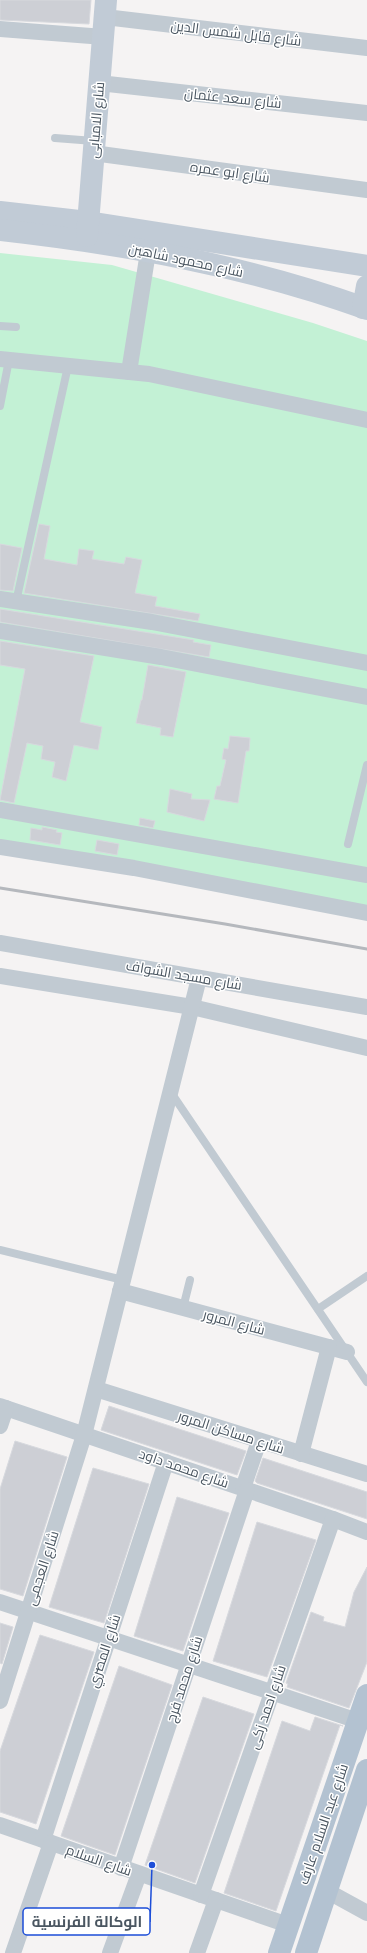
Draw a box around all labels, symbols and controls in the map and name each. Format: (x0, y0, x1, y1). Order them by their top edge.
street label: شارع قابل شمس الدين (170, 17, 302, 50)
street label: شارع الامبابى (85, 81, 108, 159)
street label: شارع سعد عثمان (183, 85, 282, 112)
street label: شارع ابو عمره (189, 158, 271, 186)
street label: شارع محمود شاهين (127, 240, 245, 281)
street label: شارع مسجد الشواف (125, 957, 243, 994)
street label: شارع المرور (200, 1306, 267, 1339)
street label: شارع مساكن المرور (175, 1407, 286, 1458)
street label: شارع محمد داود (137, 1445, 231, 1492)
street label: شارع العجمى (22, 1529, 63, 1608)
street label: شارع المصري (85, 1612, 127, 1691)
street label: شارع محمد فرج (163, 1634, 206, 1724)
street label: شارع احمد زكى (245, 1663, 290, 1751)
street label: شارع عبد السلام عارف (295, 1762, 353, 1887)
street label: شارع السلام (63, 1841, 134, 1881)
callout: الوكالة الفرنسية (23, 1908, 150, 1935)
text: الوكالة الفرنسية (32, 1913, 142, 1931)

